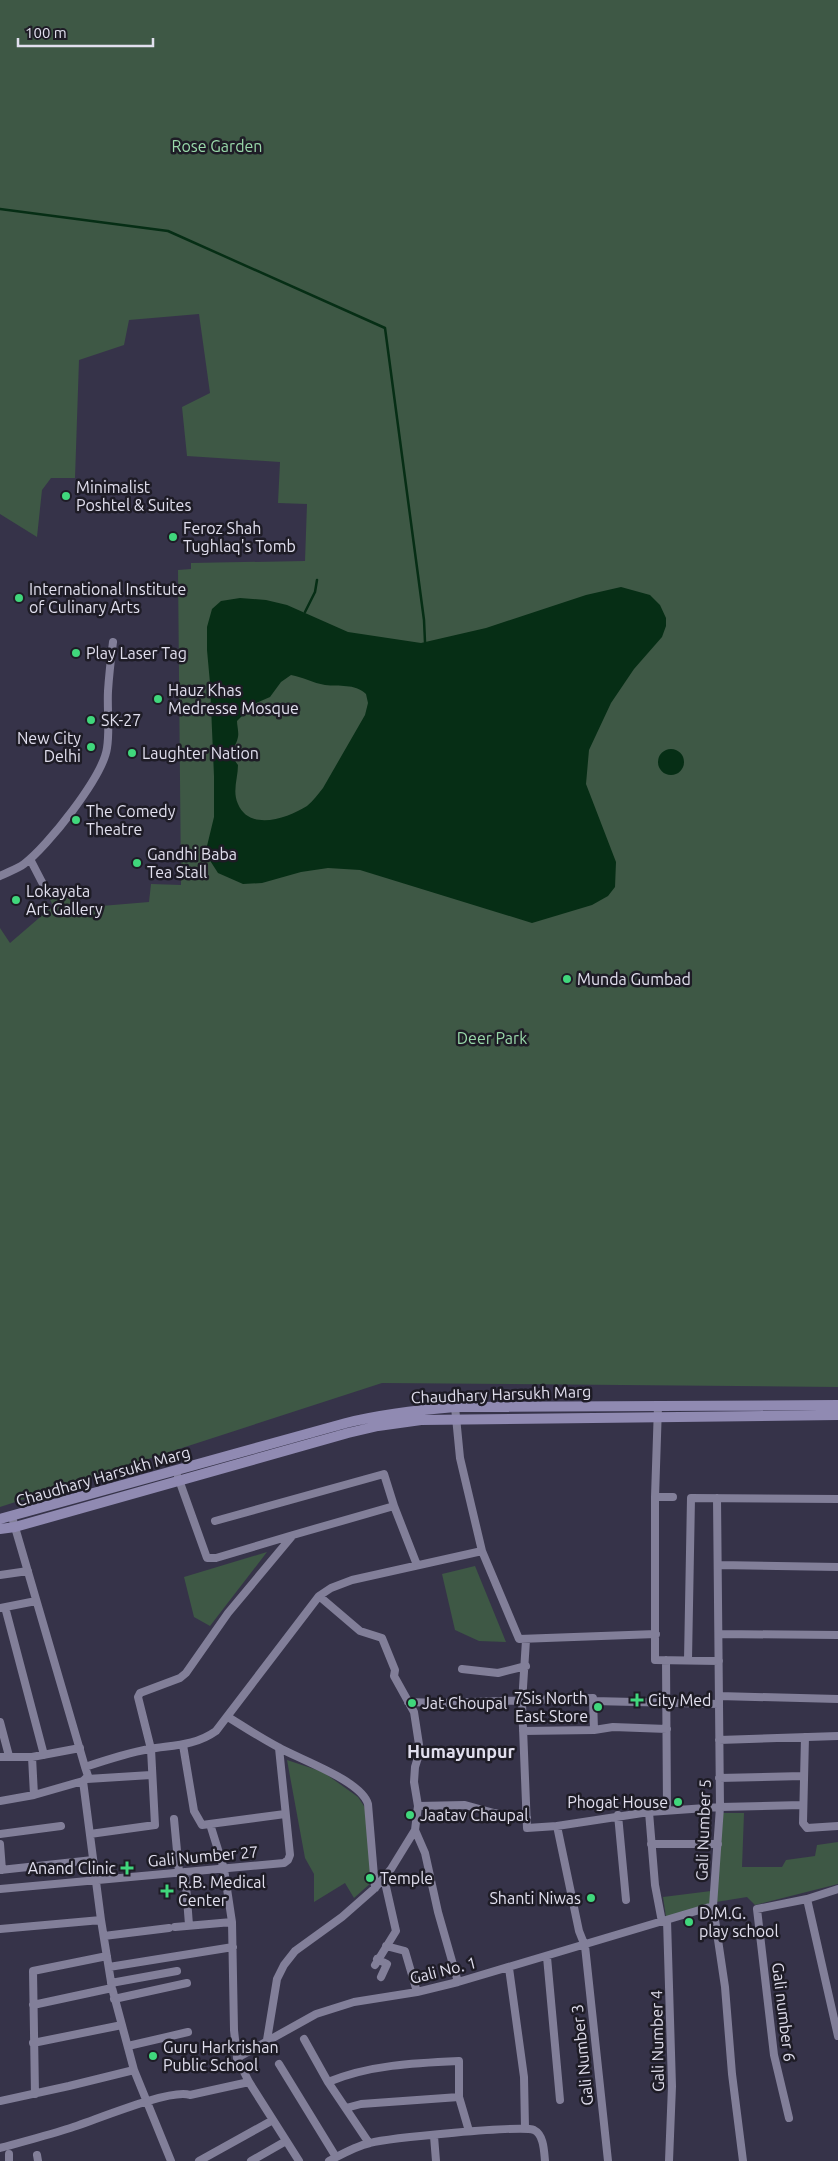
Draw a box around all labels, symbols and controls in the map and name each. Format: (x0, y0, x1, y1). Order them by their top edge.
scale bar (18, 15, 152, 47)
text: 100 m (25, 24, 67, 41)
park label: Rose Garden (172, 137, 262, 155)
place label: Minimalist Poshtel & Suites (76, 478, 191, 514)
marker: Minimalist Poshtel & Suites (60, 490, 72, 502)
place label: Feroz Shah Tughlaq's Tomb (183, 519, 296, 555)
marker: Feroz Shah Tughlaq's Tomb (167, 531, 179, 543)
place label: International Institute of Culinary Arts (29, 580, 186, 616)
marker: International Institute of Culinary Arts (13, 592, 25, 604)
place label: Play Laser Tag (86, 644, 187, 662)
marker: Play Laser Tag (70, 647, 82, 659)
place label: Hauz Khas Medresse Mosque (168, 681, 299, 717)
marker: Hauz Khas Medresse Mosque (152, 693, 164, 705)
place label: SK-27 (101, 711, 141, 729)
marker: SK-27 (85, 714, 97, 726)
place label: New City Delhi (17, 729, 81, 765)
marker: New City Delhi (85, 741, 97, 753)
place label: Laughter Nation (142, 744, 259, 762)
marker: Laughter Nation (126, 747, 138, 759)
place label: The Comedy Theatre (86, 802, 176, 838)
marker: The Comedy Theatre (70, 814, 82, 826)
place label: Gandhi Baba Tea Stall (147, 845, 237, 881)
marker: Gandhi Baba Tea Stall (131, 857, 143, 869)
place label: Lokayata Art Gallery (26, 882, 103, 918)
marker: Lokayata Art Gallery (10, 894, 22, 906)
place label: Munda Gumbad (577, 970, 691, 988)
marker: Munda Gumbad (561, 973, 573, 985)
park label: Deer Park (457, 1029, 527, 1047)
street label: Chaudhary Harsukh Marg (410, 1382, 592, 1406)
street label: Chaudhary Harsukh Marg (14, 1442, 192, 1510)
place label: 7Sis North East Store (514, 1689, 588, 1725)
place label: City Med (648, 1691, 711, 1709)
marker: City Med (630, 1693, 644, 1707)
place label: Jat Choupal (422, 1694, 507, 1712)
marker: Jat Choupal (406, 1697, 418, 1709)
marker: 7Sis North East Store (592, 1701, 604, 1713)
district label: Humayunpur (407, 1741, 516, 1761)
street label: Gali Number 5 (692, 1779, 714, 1881)
place label: Phogat House (567, 1793, 668, 1811)
marker: Phogat House (672, 1796, 684, 1808)
place label: Jaatav Chaupal (420, 1806, 528, 1824)
marker: Jaatav Chaupal (404, 1809, 416, 1821)
street label: Gali Number 27 (147, 1842, 259, 1870)
place label: Anand Clinic (28, 1859, 117, 1877)
marker: Anand Clinic (120, 1861, 134, 1875)
place label: Temple (380, 1869, 433, 1887)
marker: Temple (364, 1872, 376, 1884)
place label: R.B. Medical Center (178, 1873, 266, 1909)
marker: R.B. Medical Center (160, 1884, 174, 1898)
place label: Shanti Niwas (489, 1889, 581, 1907)
marker: Shanti Niwas (585, 1892, 597, 1904)
place label: D.M.G. play school (699, 1904, 779, 1940)
marker: D.M.G. play school (683, 1916, 695, 1928)
street label: Gali No. 1 (408, 1953, 478, 1987)
street label: Gali number 6 (769, 1961, 799, 2063)
street label: Gali Number 4 (647, 1990, 667, 2092)
street label: Gali Number 3 (568, 2003, 596, 2107)
place label: Guru Harkrishan Public School (163, 2038, 279, 2074)
marker: Guru Harkrishan Public School (147, 2050, 159, 2062)

